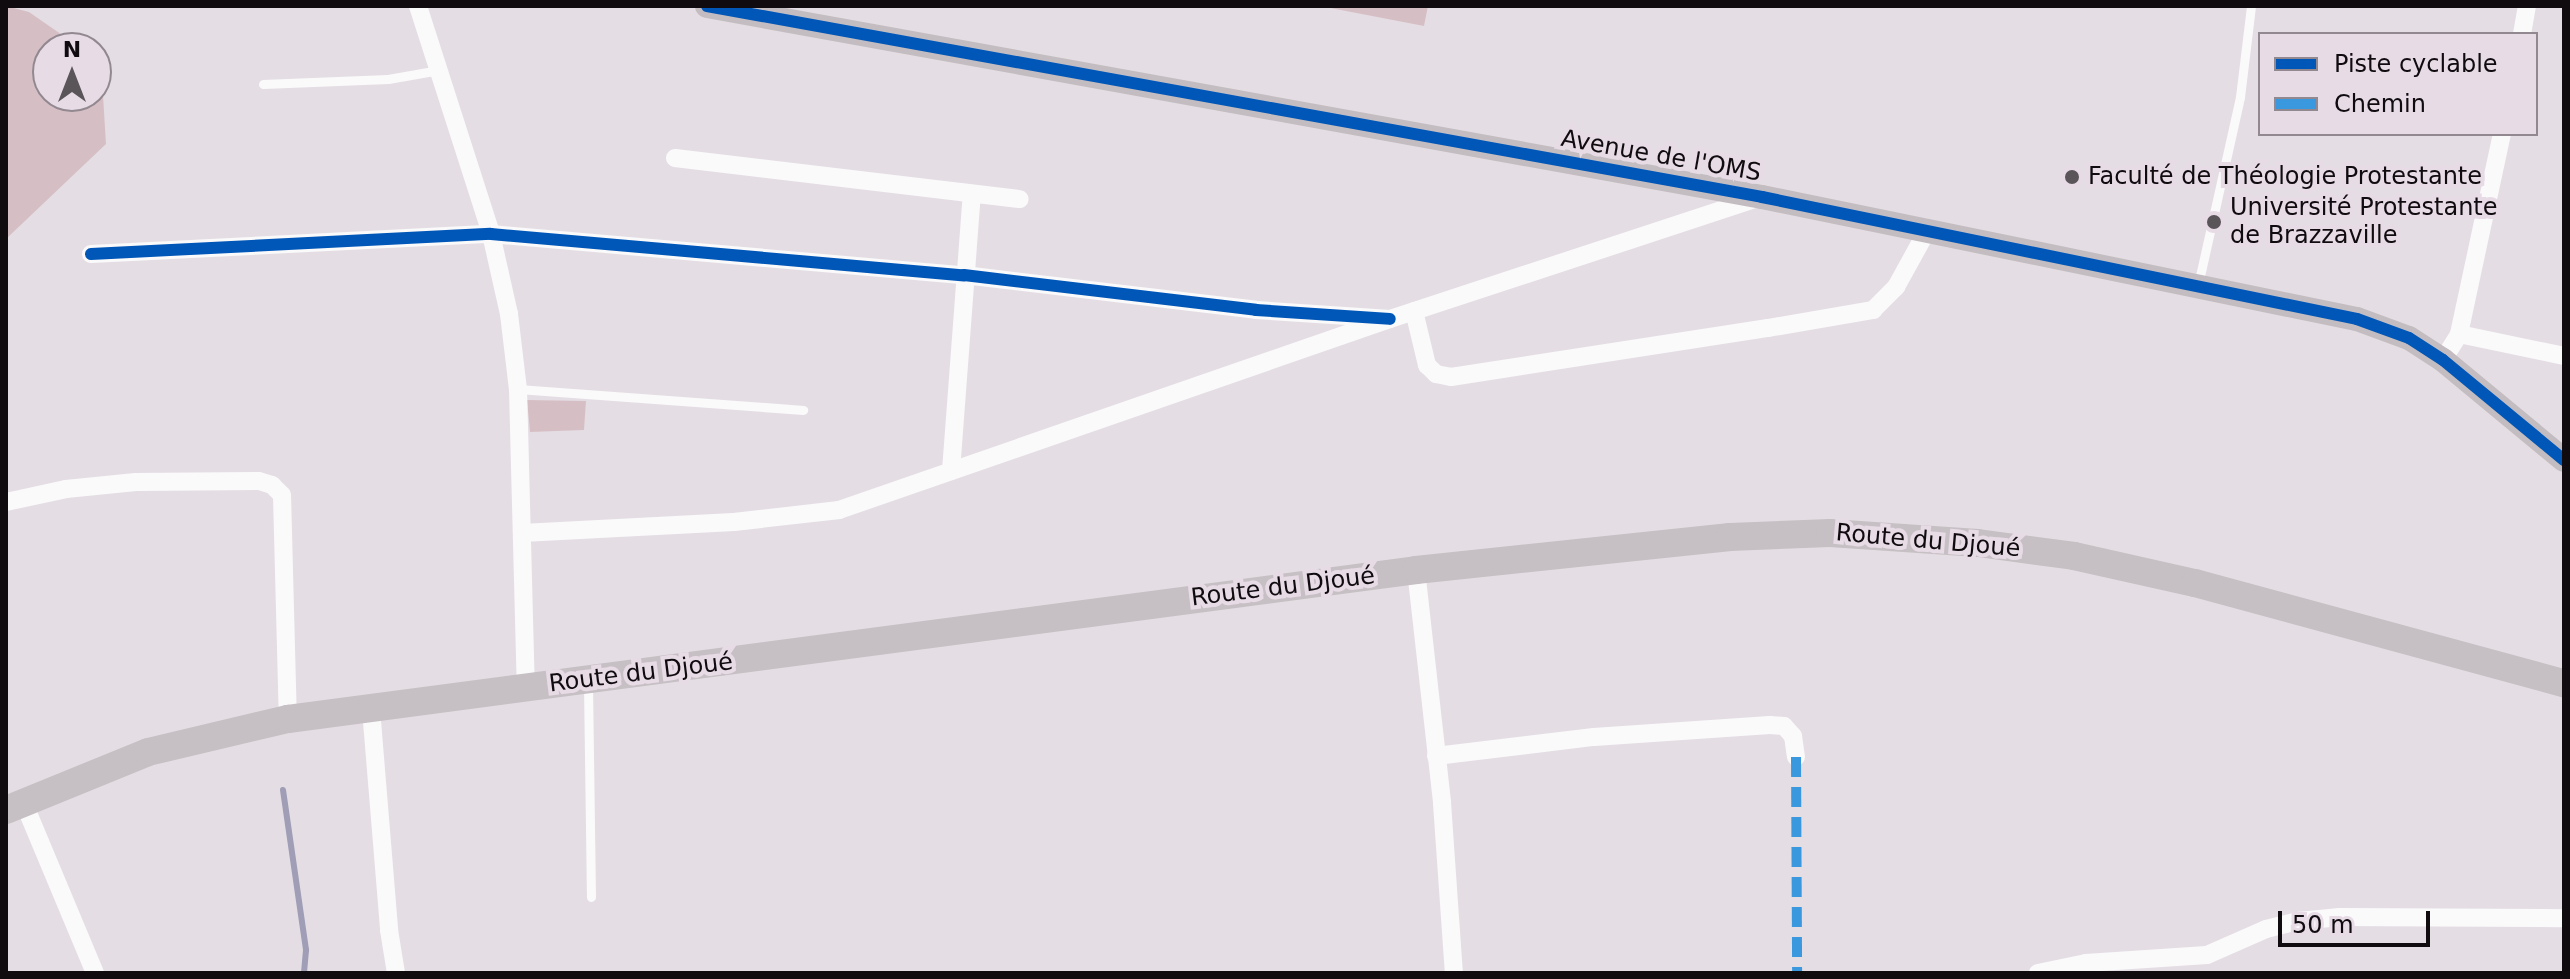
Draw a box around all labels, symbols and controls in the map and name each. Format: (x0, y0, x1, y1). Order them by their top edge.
north arrow (32, 32, 112, 112)
legend (2258, 32, 2538, 136)
text: N (63, 37, 81, 62)
text: Piste cyclable (2334, 50, 2498, 78)
text: Chemin (2334, 90, 2426, 118)
street label: Avenue de l'OMS (1559, 124, 1763, 188)
place label: Faculté de Théologie Protestante (2088, 163, 2482, 191)
marker: Faculté de Théologie Protestante (2063, 168, 2081, 186)
place label: Université Protestante de Brazzaville (2230, 194, 2498, 250)
marker: Université Protestante de Brazzaville (2205, 213, 2223, 231)
street label: Route du Djoué (1835, 519, 2021, 563)
street label: Route du Djoué (1189, 561, 1377, 613)
street label: Route du Djoué (547, 647, 735, 699)
scale bar (2282, 895, 2434, 945)
text: 50 m (2292, 911, 2354, 939)

